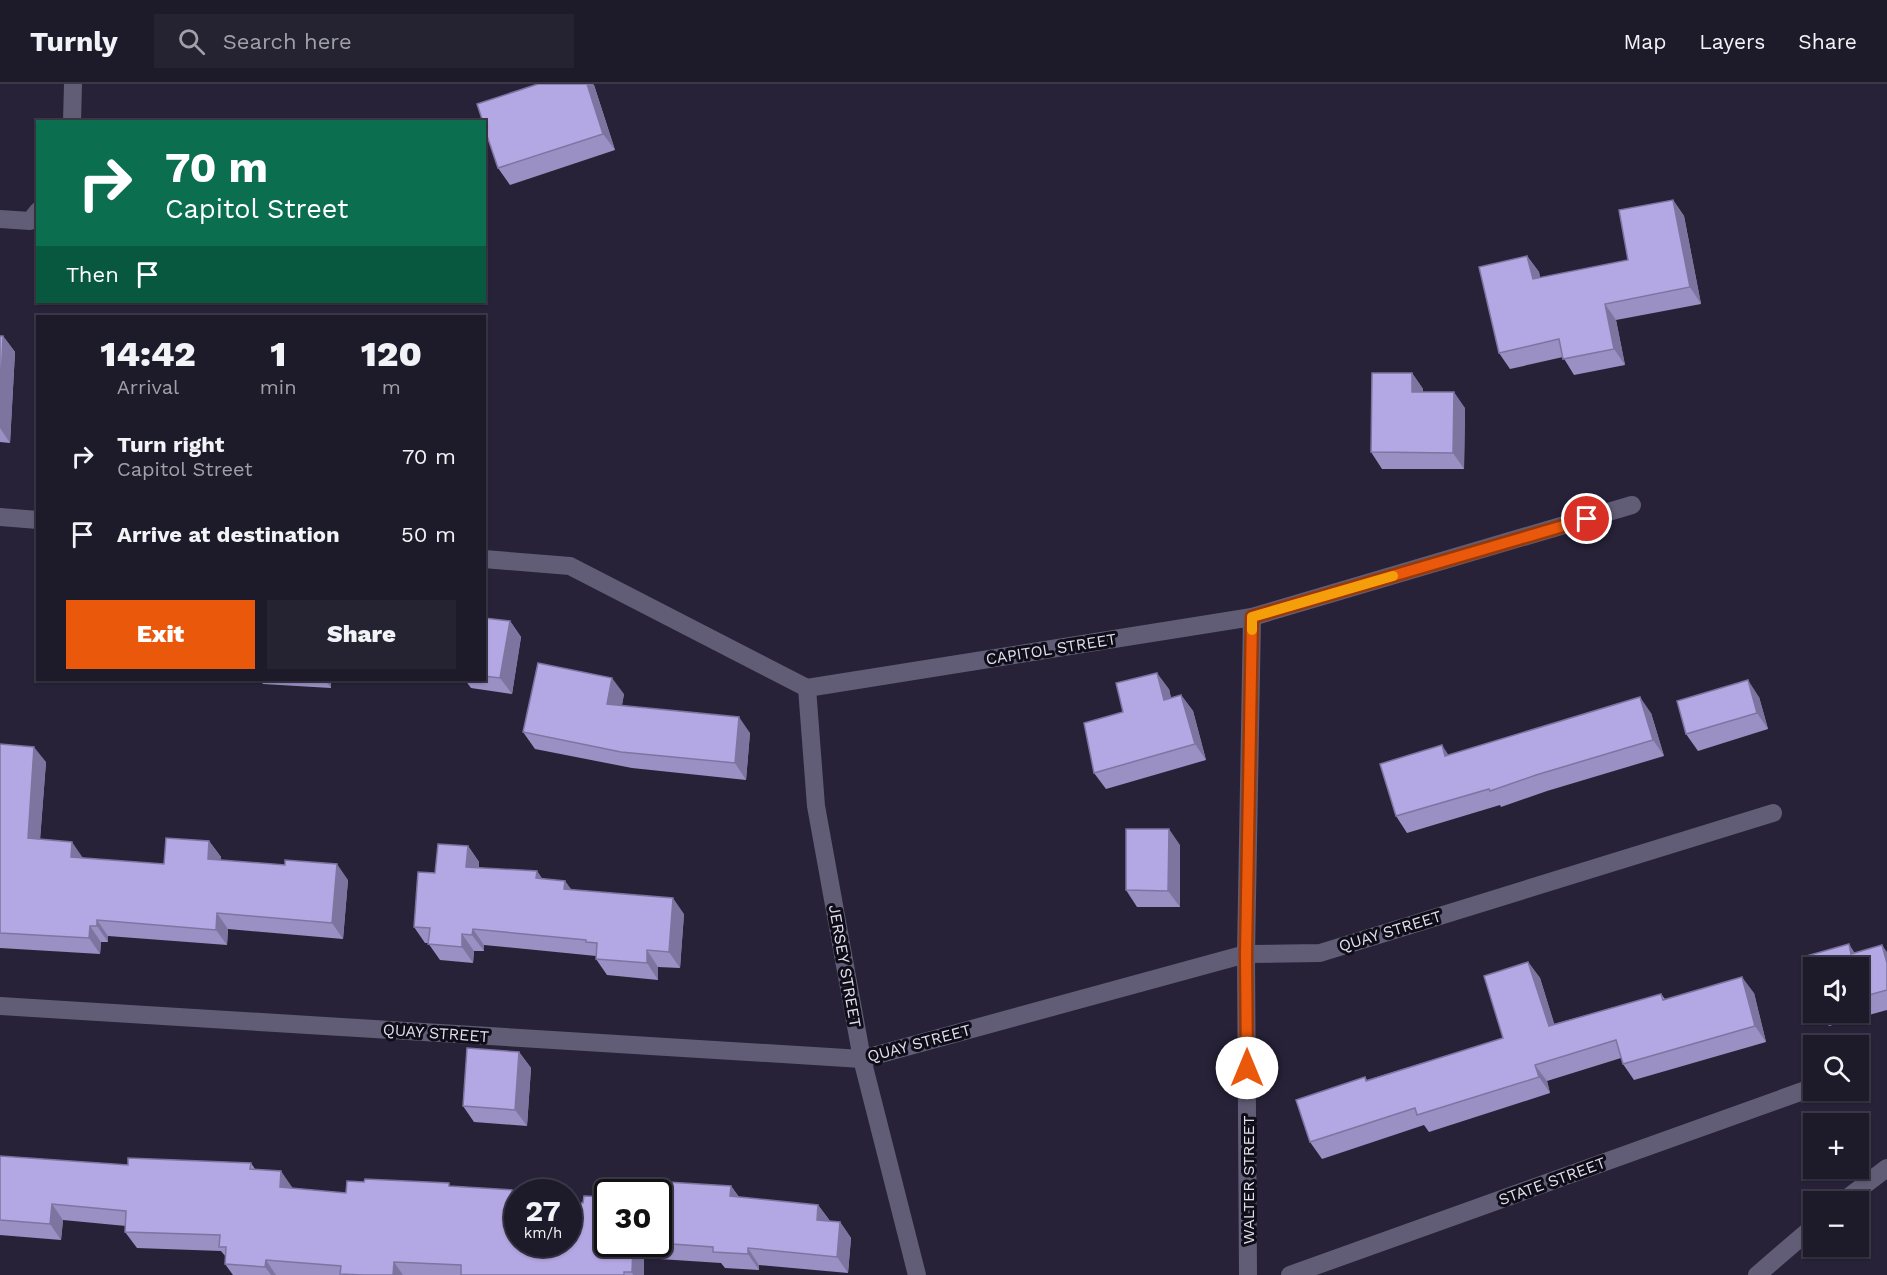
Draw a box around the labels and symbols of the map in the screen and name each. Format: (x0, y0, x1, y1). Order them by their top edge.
pin (1561, 493, 1612, 544)
street label: CAPITOL STREET (984, 629, 1118, 669)
street label: JERSEY STREET (825, 903, 865, 1029)
street label: QUAY STREET (1336, 906, 1444, 956)
street label: QUAY STREET (382, 1020, 490, 1046)
street label: QUAY STREET (865, 1020, 973, 1066)
position arrow (1215, 1036, 1279, 1100)
street label: WALTER STREET (1239, 1115, 1258, 1244)
street label: STATE STREET (1496, 1153, 1608, 1209)
speed limit sign: 30 (594, 1179, 672, 1257)

